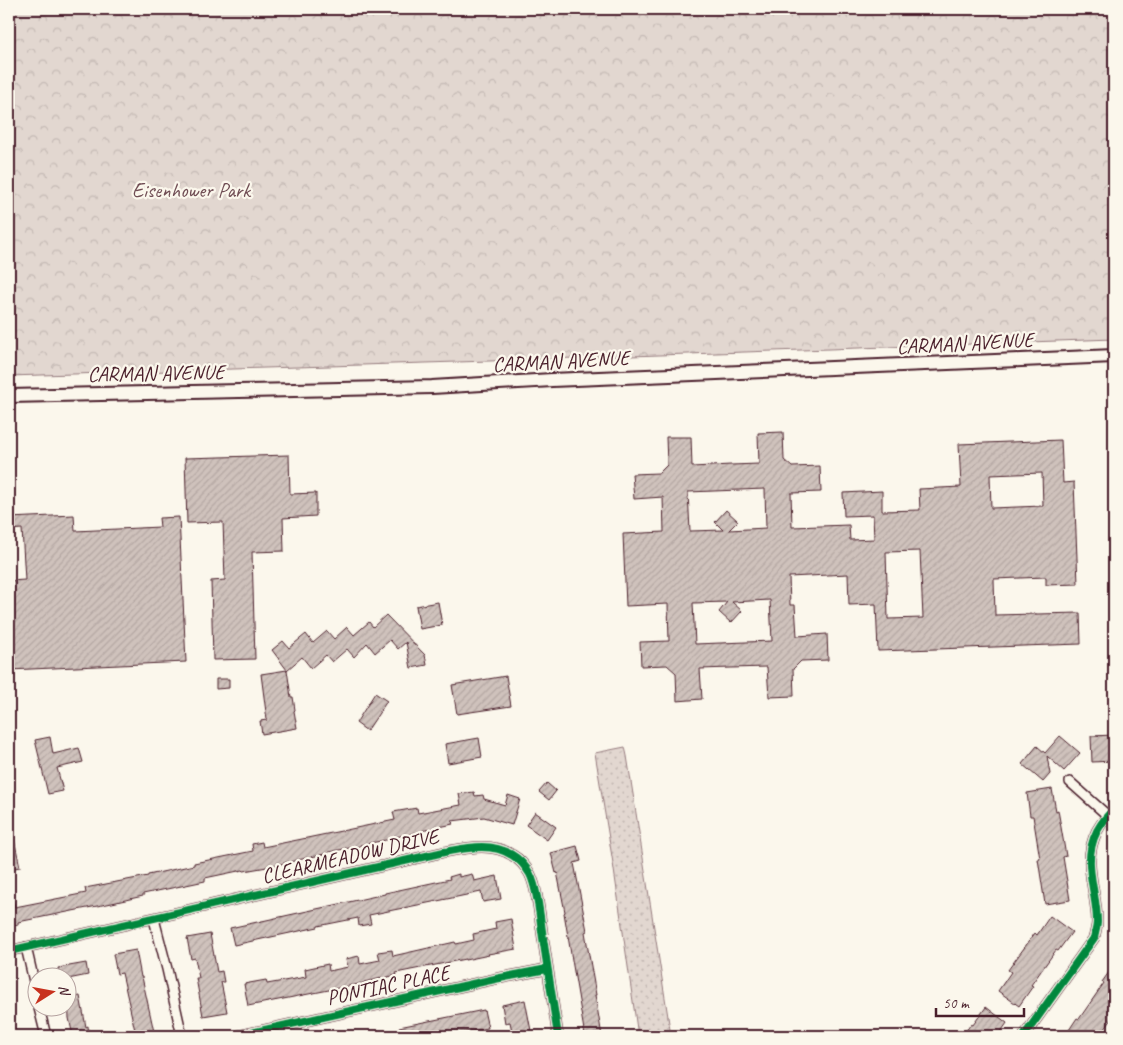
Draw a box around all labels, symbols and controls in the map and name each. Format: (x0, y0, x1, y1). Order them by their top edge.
park label: Eisenhower Park (132, 177, 252, 203)
street label: CARMAN AVENUE (896, 326, 1037, 360)
street label: CARMAN AVENUE (492, 344, 633, 378)
street label: CARMAN AVENUE (87, 359, 227, 387)
street label: CLEARMEADOW DRIVE (259, 822, 444, 889)
street label: PONTIAC PLACE (324, 959, 454, 1011)
north arrow (28, 968, 78, 1018)
text: N (55, 984, 74, 998)
scale bar (936, 985, 1023, 1017)
text: 50 m (943, 994, 970, 1013)

